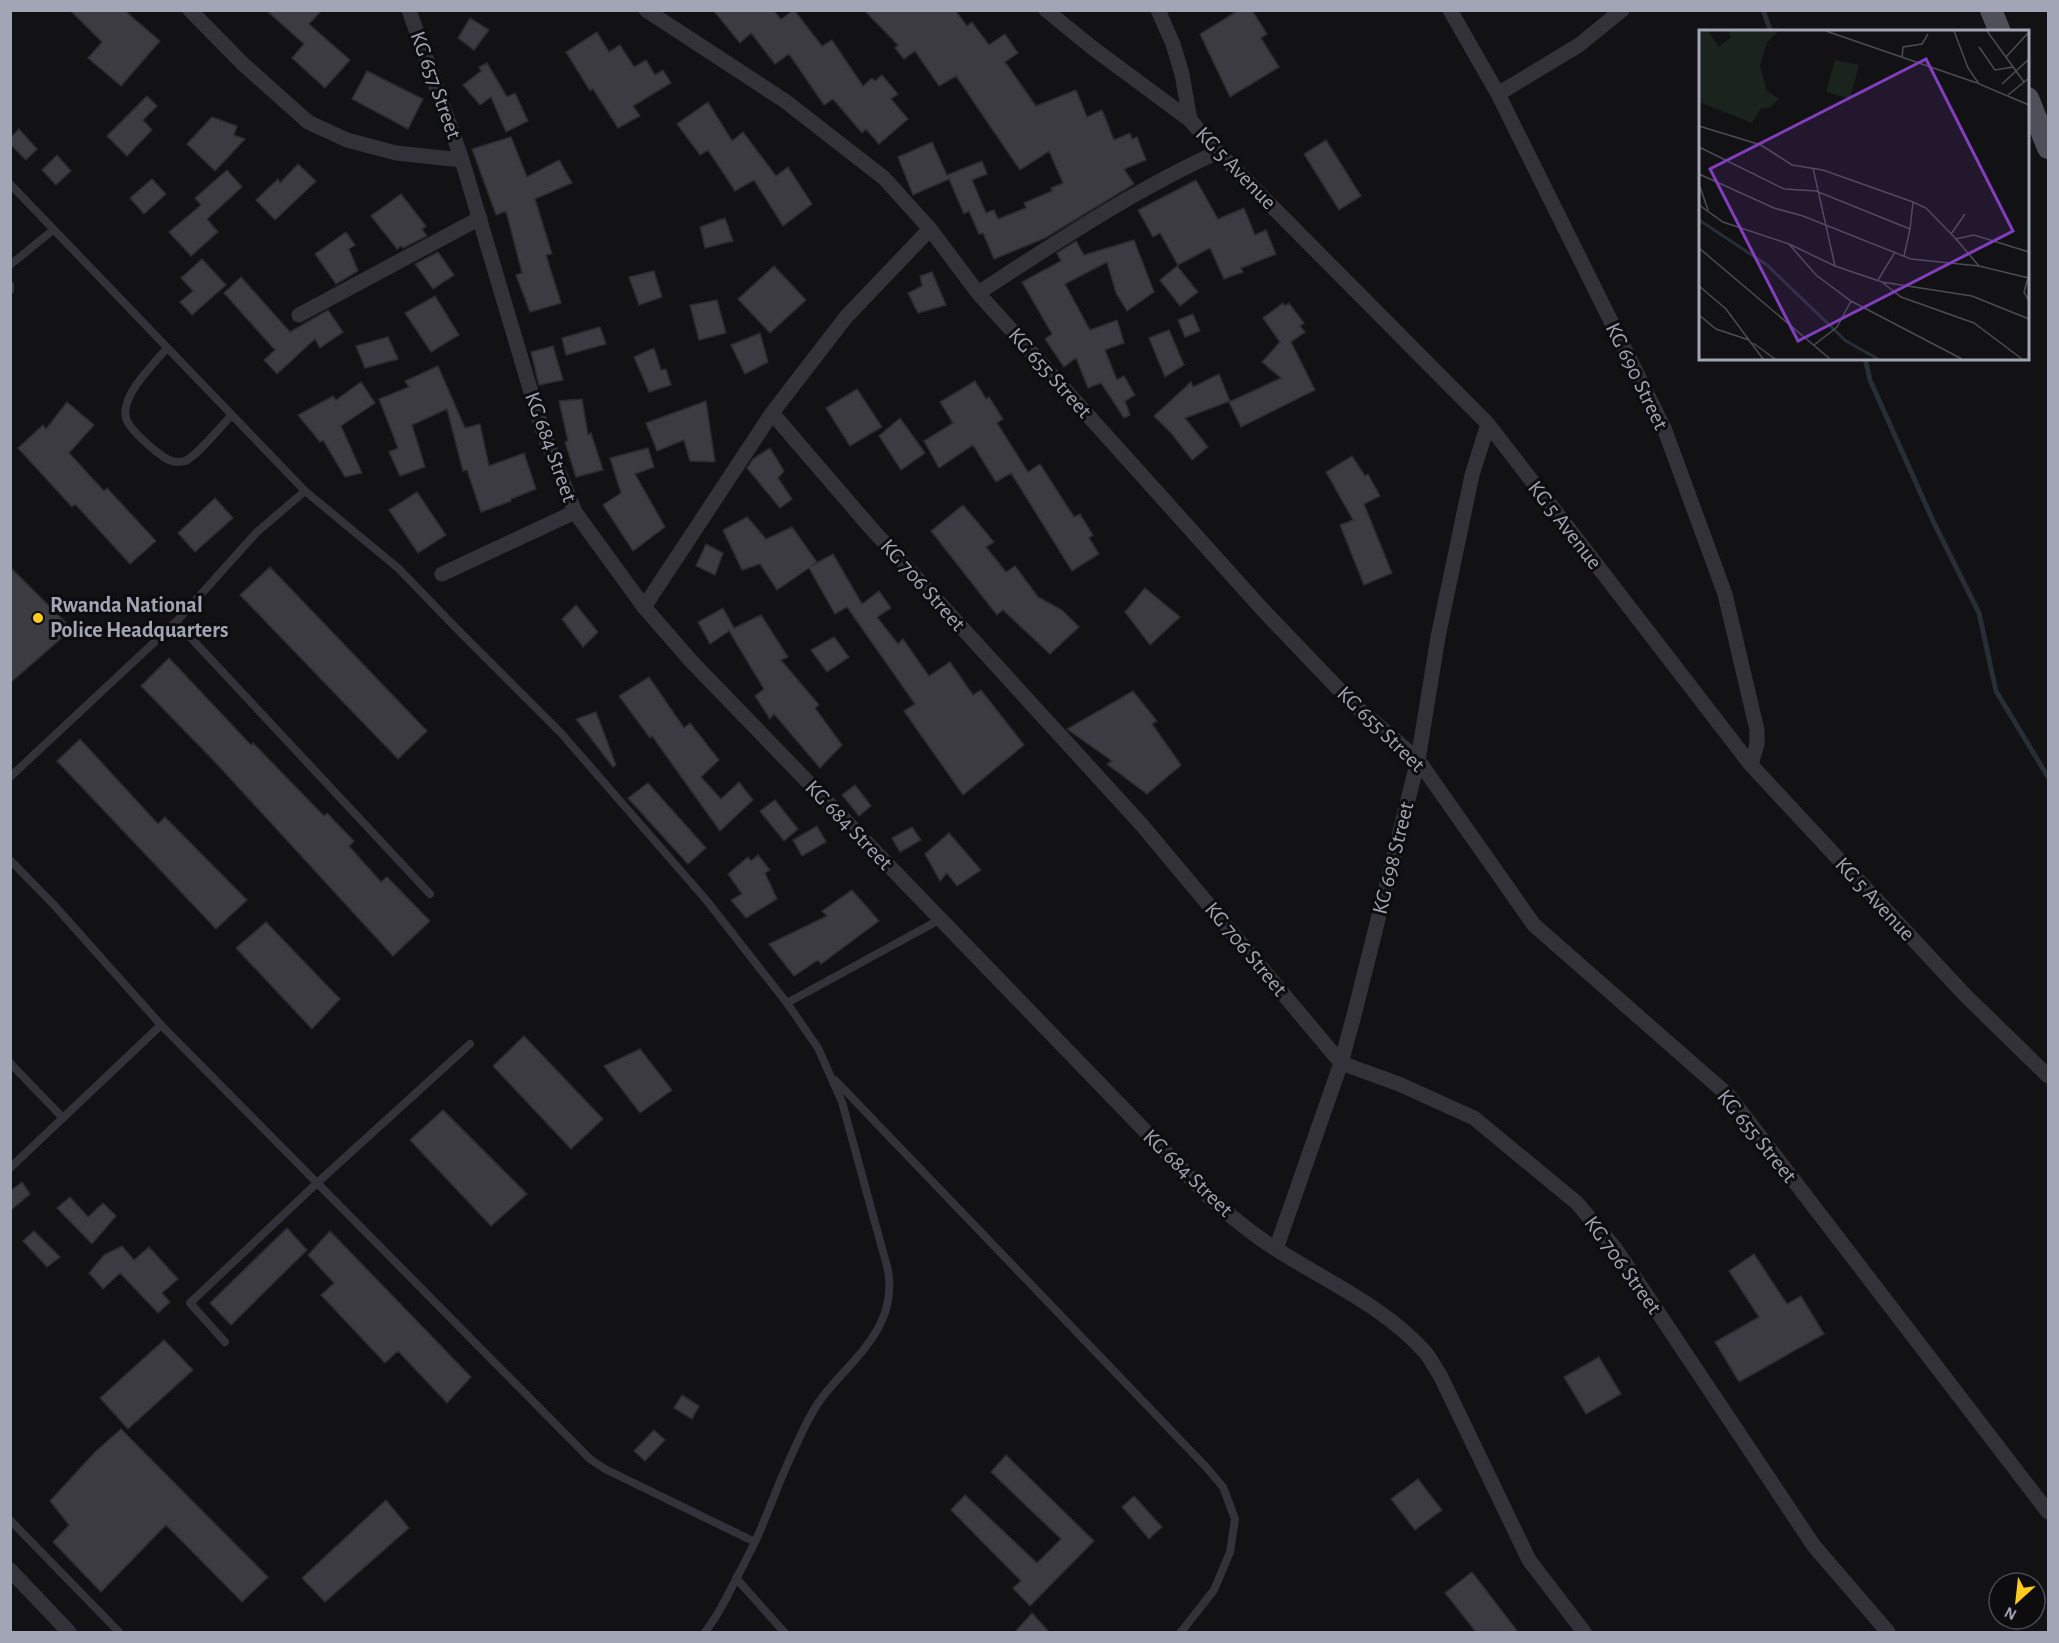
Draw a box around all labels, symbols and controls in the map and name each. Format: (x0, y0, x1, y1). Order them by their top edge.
street label: KG 657 Street (406, 28, 466, 142)
inset map (1699, 30, 2029, 360)
street label: KG 5 Avenue (1191, 122, 1281, 214)
street label: KG 690 Street (1602, 319, 1672, 433)
street label: KG 655 Street (1004, 324, 1096, 422)
street label: KG 684 Street (521, 389, 581, 505)
street label: KG 5 Avenue (1524, 477, 1606, 573)
street label: KG 706 Street (876, 535, 970, 635)
place label: Rwanda National Police Headquarters (50, 594, 228, 641)
marker: Rwanda National Police Headquarters (31, 611, 45, 625)
street label: KG 655 Street (1333, 682, 1429, 776)
street label: KG 684 Street (801, 776, 897, 874)
street label: KG 698 Street (1368, 800, 1418, 916)
street label: KG 5 Avenue (1831, 853, 1919, 945)
street label: KG 706 Street (1201, 898, 1291, 1000)
street label: KG 655 Street (1713, 1085, 1801, 1187)
street label: KG 684 Street (1139, 1125, 1237, 1221)
street label: KG 706 Street (1580, 1212, 1666, 1318)
north arrow (1987, 1571, 2047, 1631)
text: N (2002, 1604, 2019, 1623)

